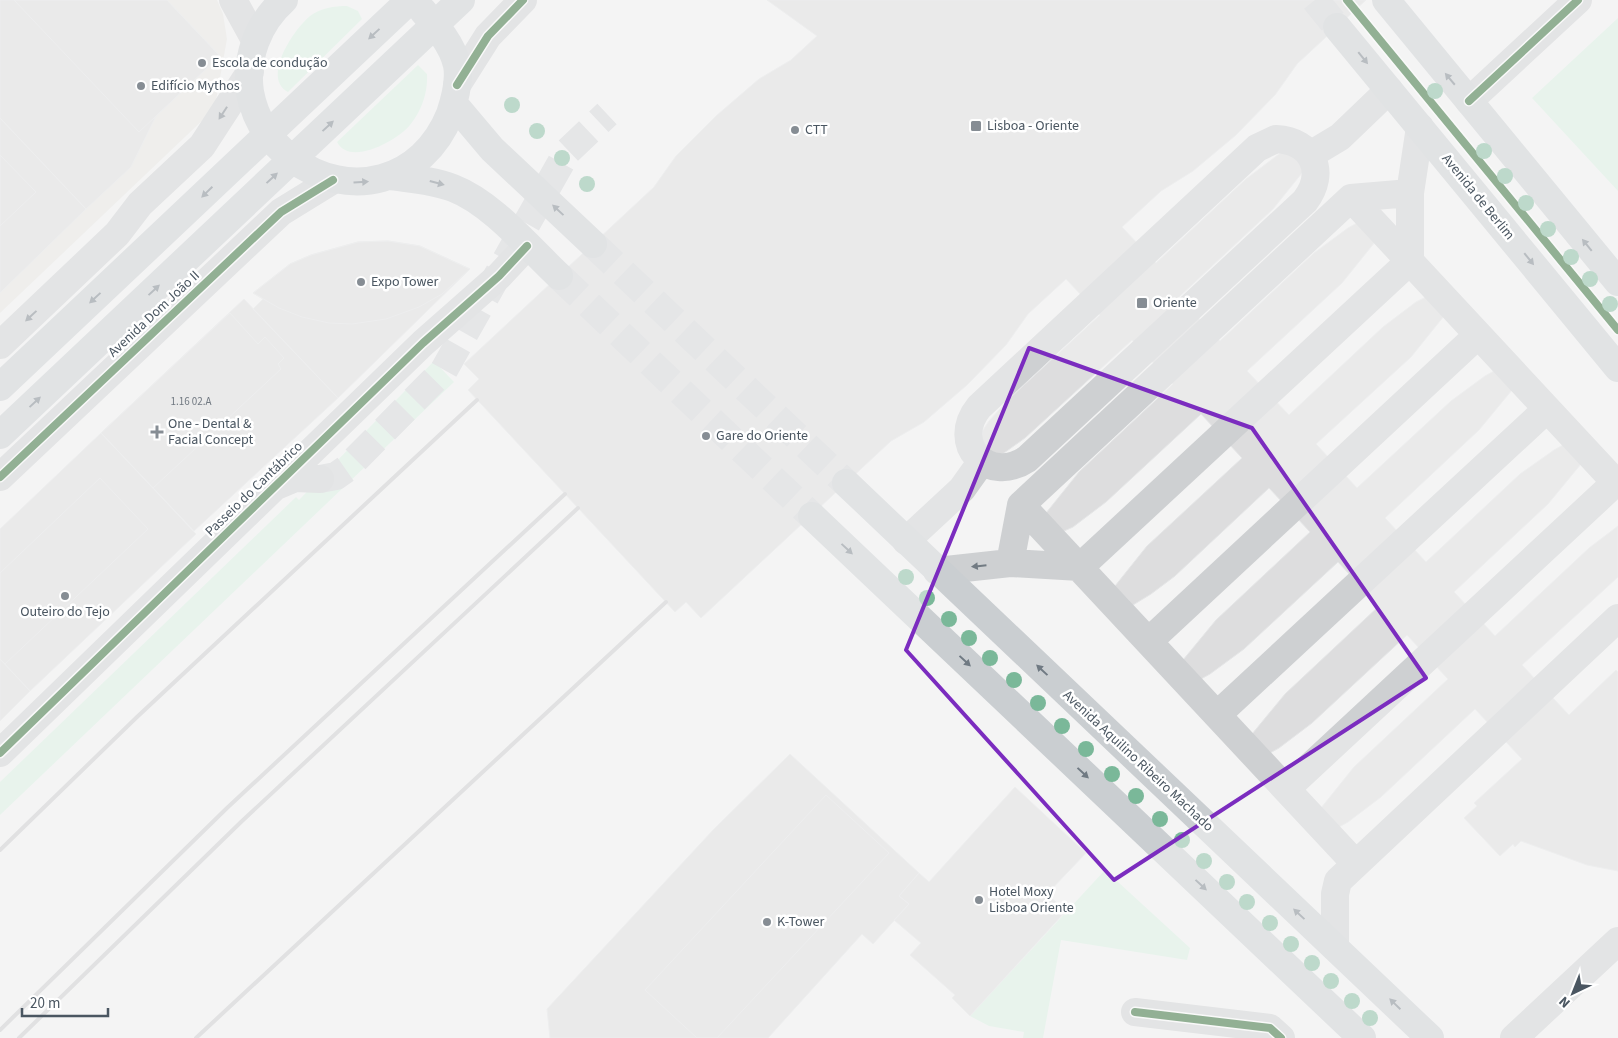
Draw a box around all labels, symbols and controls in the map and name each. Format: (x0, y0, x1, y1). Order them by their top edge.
one-way arrow (369, 28, 381, 40)
one-way arrow (1358, 52, 1369, 65)
place label: Escola de condução (212, 53, 327, 73)
marker: Escola de condução (196, 57, 208, 69)
one-way arrow (1445, 73, 1456, 86)
place label: Edifício Mythos (151, 76, 240, 96)
marker: Edifício Mythos (135, 80, 147, 92)
one-way arrow (219, 106, 228, 119)
place label: Lisboa - Oriente (987, 116, 1079, 136)
marker: Lisboa - Oriente (969, 119, 983, 133)
one-way arrow (321, 120, 333, 132)
place label: CTT (805, 120, 828, 140)
marker: CTT (789, 124, 801, 136)
street label: Avenida de Berlim (1437, 150, 1519, 244)
one-way arrow (265, 172, 277, 184)
one-way arrow (353, 177, 369, 185)
one-way arrow (429, 180, 444, 188)
one-way arrow (201, 186, 213, 198)
one-way arrow (552, 204, 564, 216)
one-way arrow (1582, 239, 1593, 252)
one-way arrow (1523, 253, 1534, 266)
street label: Avenida Dom João II (104, 266, 204, 362)
place label: Expo Tower (371, 272, 438, 292)
marker: Expo Tower (355, 276, 367, 288)
one-way arrow (147, 284, 159, 296)
one-way arrow (89, 292, 101, 304)
place label: Oriente (1153, 293, 1197, 313)
marker: Oriente (1135, 296, 1149, 310)
one-way arrow (25, 310, 37, 322)
house number: 1.16 02.A (171, 394, 212, 409)
one-way arrow (29, 396, 41, 408)
place label: One - Dental & Facial Concept (168, 414, 254, 450)
marker: One - Dental & Facial Concept (150, 425, 164, 439)
place label: Gare do Oriente (716, 426, 808, 446)
marker: Gare do Oriente (700, 430, 712, 442)
street label: Passeio do Cantábrico (201, 437, 307, 541)
one-way arrow (840, 543, 852, 555)
one-way arrow (971, 562, 987, 570)
marker: Outeiro do Tejo (59, 590, 71, 602)
place label: Outeiro do Tejo (20, 602, 110, 622)
one-way arrow (958, 655, 970, 667)
one-way arrow (1036, 664, 1048, 676)
street label: Avenida Aquilino Ribeiro Machado (1058, 686, 1218, 836)
one-way arrow (1076, 767, 1088, 779)
one-way arrow (1194, 879, 1206, 891)
place label: Hotel Moxy Lisboa Oriente (989, 882, 1074, 918)
marker: Hotel Moxy Lisboa Oriente (973, 894, 985, 906)
one-way arrow (1294, 908, 1306, 920)
place label: K-Tower (777, 912, 824, 932)
marker: K-Tower (761, 916, 773, 928)
north arrow (1548, 968, 1598, 1018)
scale bar (22, 986, 109, 1018)
text: N (1555, 991, 1575, 1012)
text: 20 m (30, 993, 60, 1014)
one-way arrow (1389, 998, 1401, 1010)

